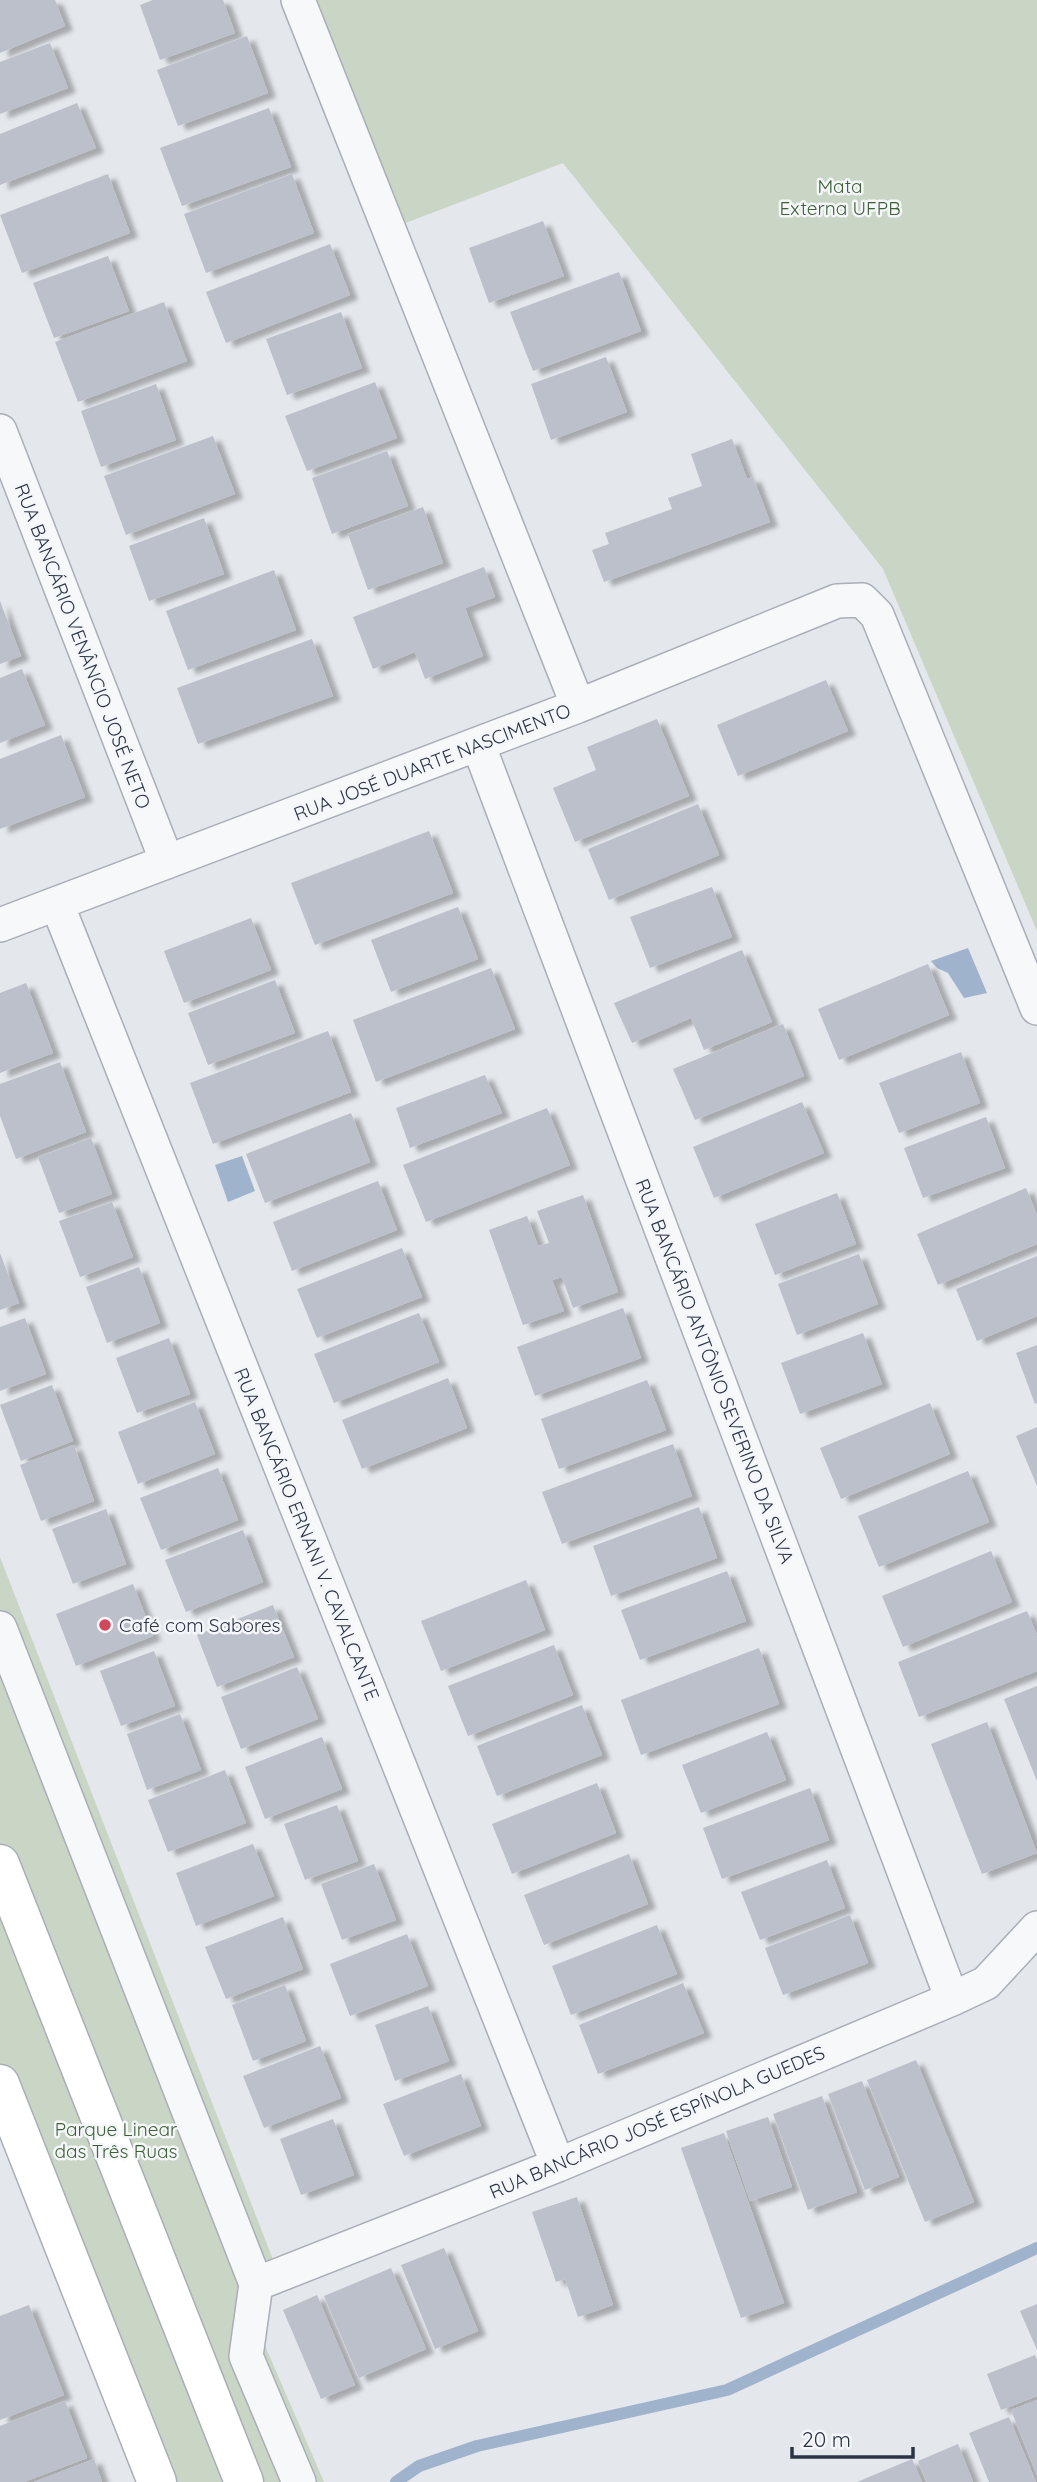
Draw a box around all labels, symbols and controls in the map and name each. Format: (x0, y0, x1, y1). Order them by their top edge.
park label: Mata Externa UFPB (779, 174, 901, 220)
street label: RUA BANCÁRIO VENÂNCIO JOSÉ NETO (10, 480, 156, 812)
street label: RUA JOSÉ DUARTE NASCIMENTO (290, 698, 574, 826)
street label: RUA BANCÁRIO ANTÔNIO SEVERINO DA SILVA (630, 1175, 800, 1567)
street label: RUA BANCÁRIO ERNANI V. CAVALCANTE (229, 1364, 385, 1704)
place label: Café com Sabores (119, 1613, 281, 1637)
marker: Café com Sabores (97, 1617, 113, 1633)
street label: RUA BANCÁRIO JOSÉ ESPÍNOLA GUEDES (486, 2040, 828, 2204)
park label: Parque Linear das Três Ruas (55, 2117, 178, 2163)
scale bar (792, 2416, 913, 2460)
text: 20 m (802, 2426, 851, 2452)

